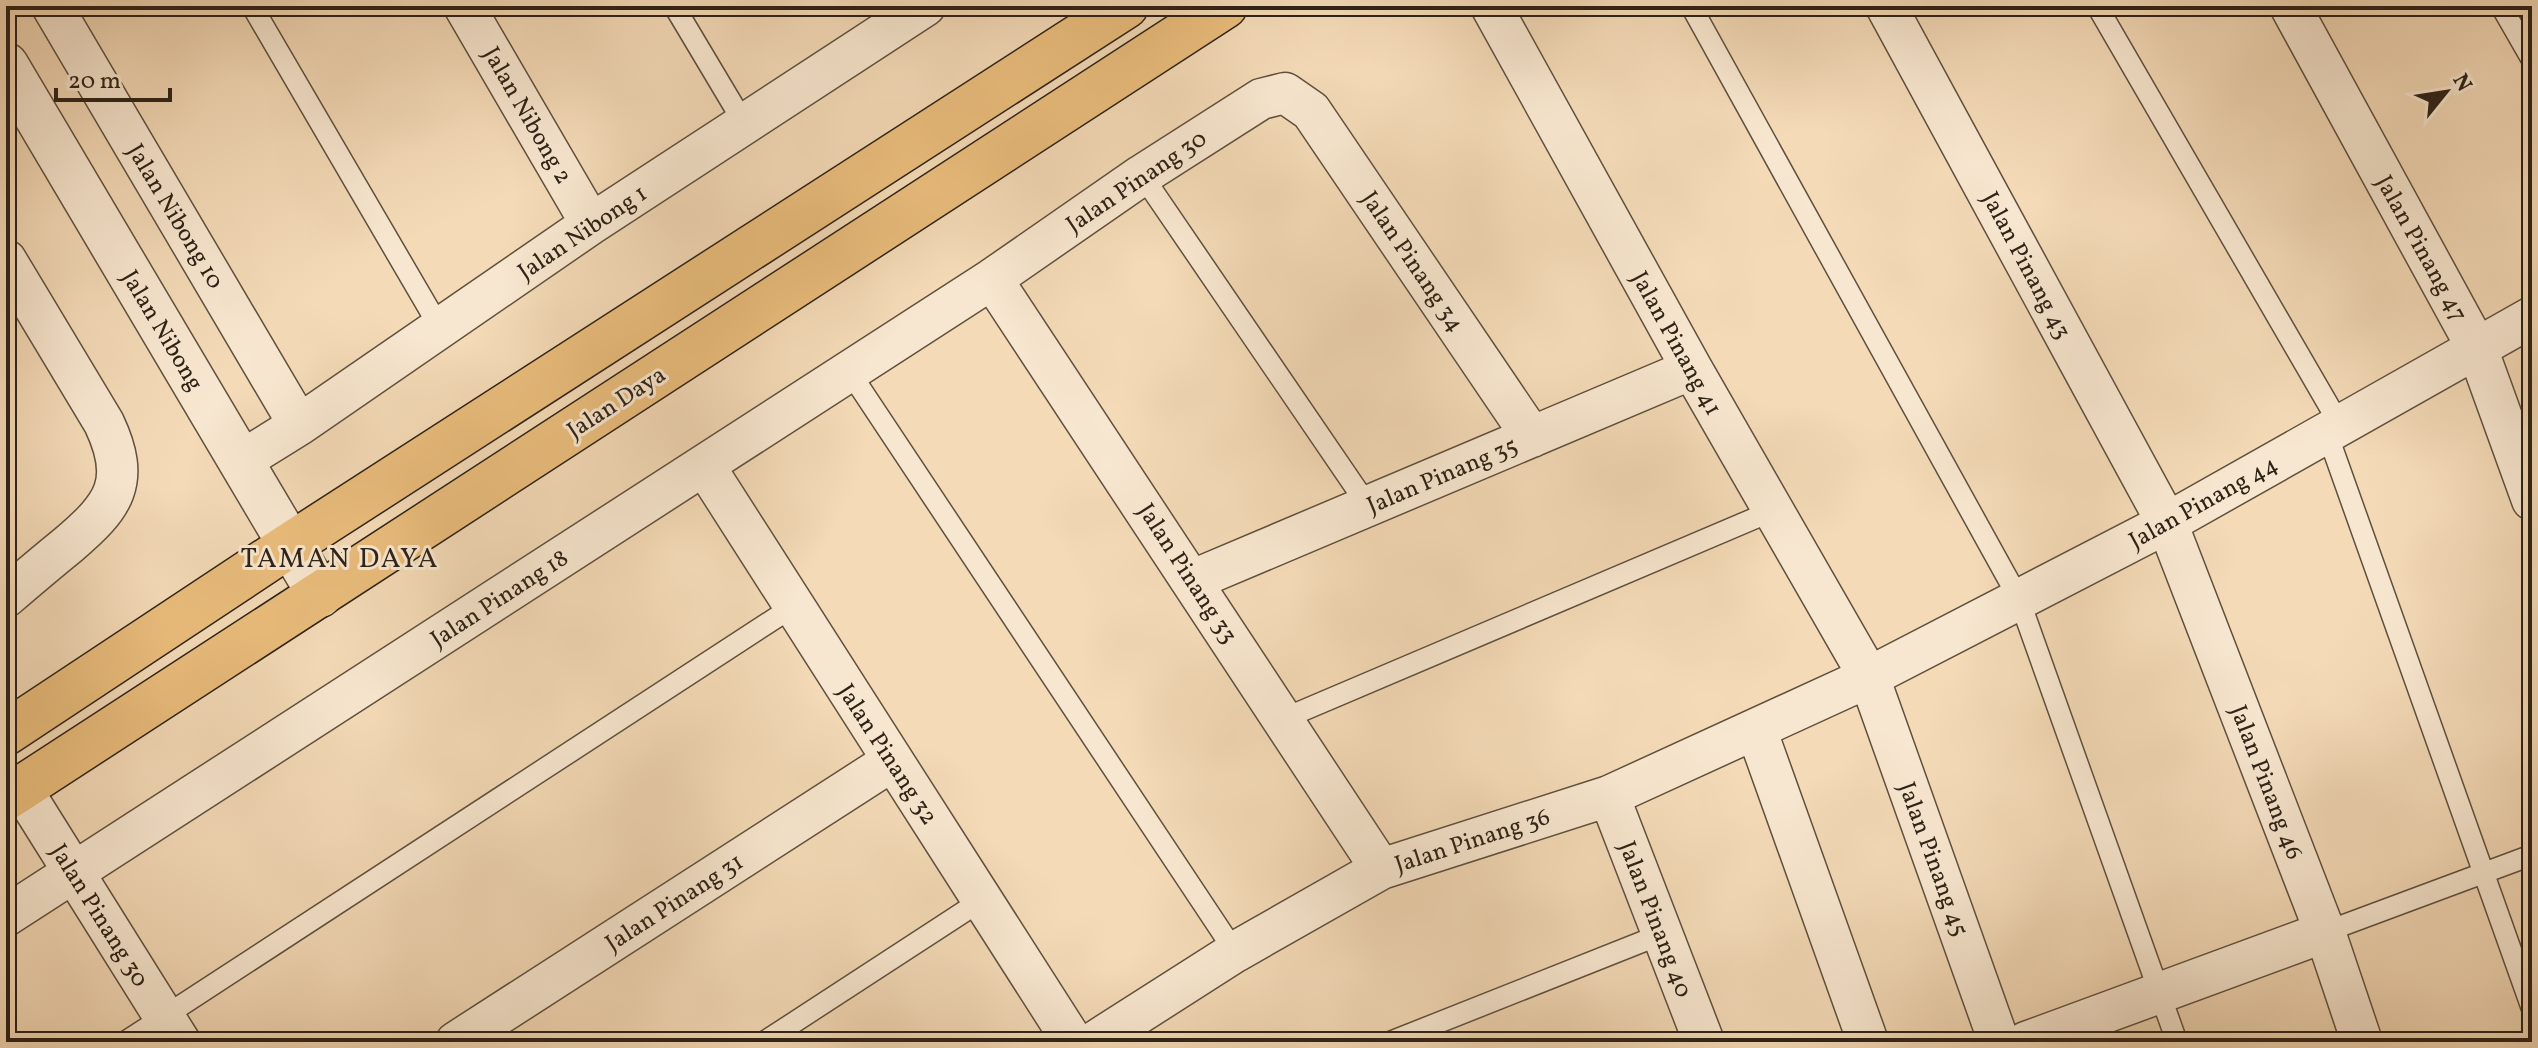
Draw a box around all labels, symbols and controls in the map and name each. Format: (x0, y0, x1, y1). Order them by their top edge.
street label: Jalan Nibong 2 (473, 41, 579, 191)
scale bar (56, 52, 170, 102)
north arrow (2406, 52, 2486, 132)
text: 20 m (68, 65, 121, 99)
text: N (2444, 69, 2479, 98)
street label: Jalan Pinang 30 (1060, 123, 1214, 242)
street label: Jalan Nibong 10 (117, 138, 231, 296)
street label: Jalan Pinang 47 (2366, 169, 2475, 328)
street label: Jalan Nibong 1 (512, 178, 655, 290)
street label: Jalan Pinang 34 (1352, 185, 1471, 339)
street label: Jalan Pinang 43 (1972, 186, 2078, 346)
street label: Jalan Nibong (112, 264, 211, 398)
street label: Jalan Pinang 41 (1621, 265, 1729, 422)
street label: Jalan Daya (561, 359, 673, 448)
street label: Jalan Pinang 35 (1362, 430, 1523, 524)
street label: Jalan Pinang 44 (2123, 449, 2285, 559)
street label: Jalan Pinang 33 (1128, 497, 1245, 651)
district label: TAMAN DAYA (240, 540, 440, 579)
street label: Jalan Pinang 18 (424, 542, 576, 657)
street label: Jalan Pinang 32 (828, 678, 945, 832)
street label: Jalan Pinang 46 (2220, 700, 2310, 865)
street label: Jalan Pinang 45 (1888, 778, 1976, 942)
street label: Jalan Pinang 36 (1391, 801, 1555, 883)
street label: Jalan Pinang 40 (1609, 837, 1700, 1003)
street label: Jalan Pinang 30 (41, 838, 156, 994)
street label: Jalan Pinang 31 (599, 846, 751, 961)

